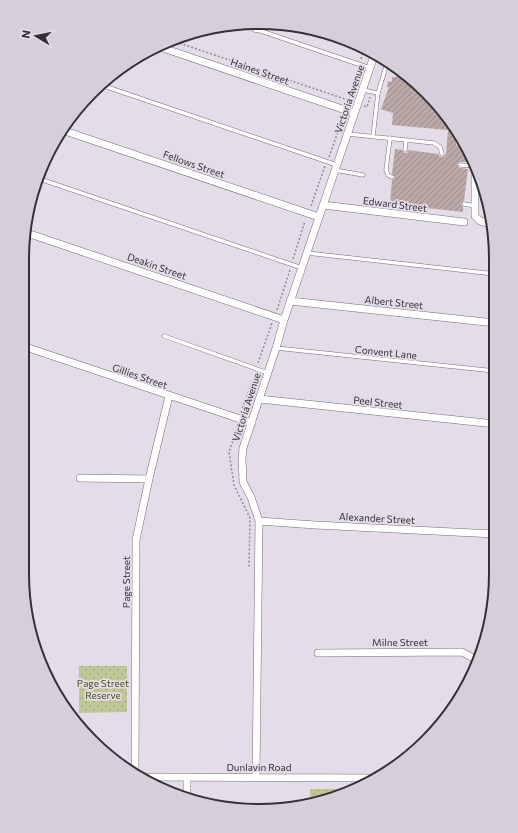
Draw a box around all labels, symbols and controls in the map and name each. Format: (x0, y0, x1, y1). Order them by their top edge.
north arrow (16, 16, 56, 56)
text: N (19, 29, 33, 39)
street label: Haines Street (229, 55, 291, 87)
street label: Victoria Avenue (332, 63, 366, 135)
street label: Fellows Street (162, 148, 226, 180)
street label: Edward Street (362, 194, 428, 214)
street label: Deakin Street (126, 250, 188, 282)
street label: Albert Street (364, 293, 424, 311)
street label: Convent Lane (354, 343, 418, 361)
street label: Gillies Street (111, 361, 169, 391)
street label: Victoria Avenue (229, 371, 263, 443)
street label: Peel Street (353, 393, 403, 411)
street label: Alexander Street (339, 510, 415, 526)
street label: Page Street (120, 556, 132, 608)
street label: Milne Street (372, 636, 428, 648)
park label: Page Street Reserve (77, 677, 129, 701)
street label: Dunlavin Road (226, 761, 292, 773)

